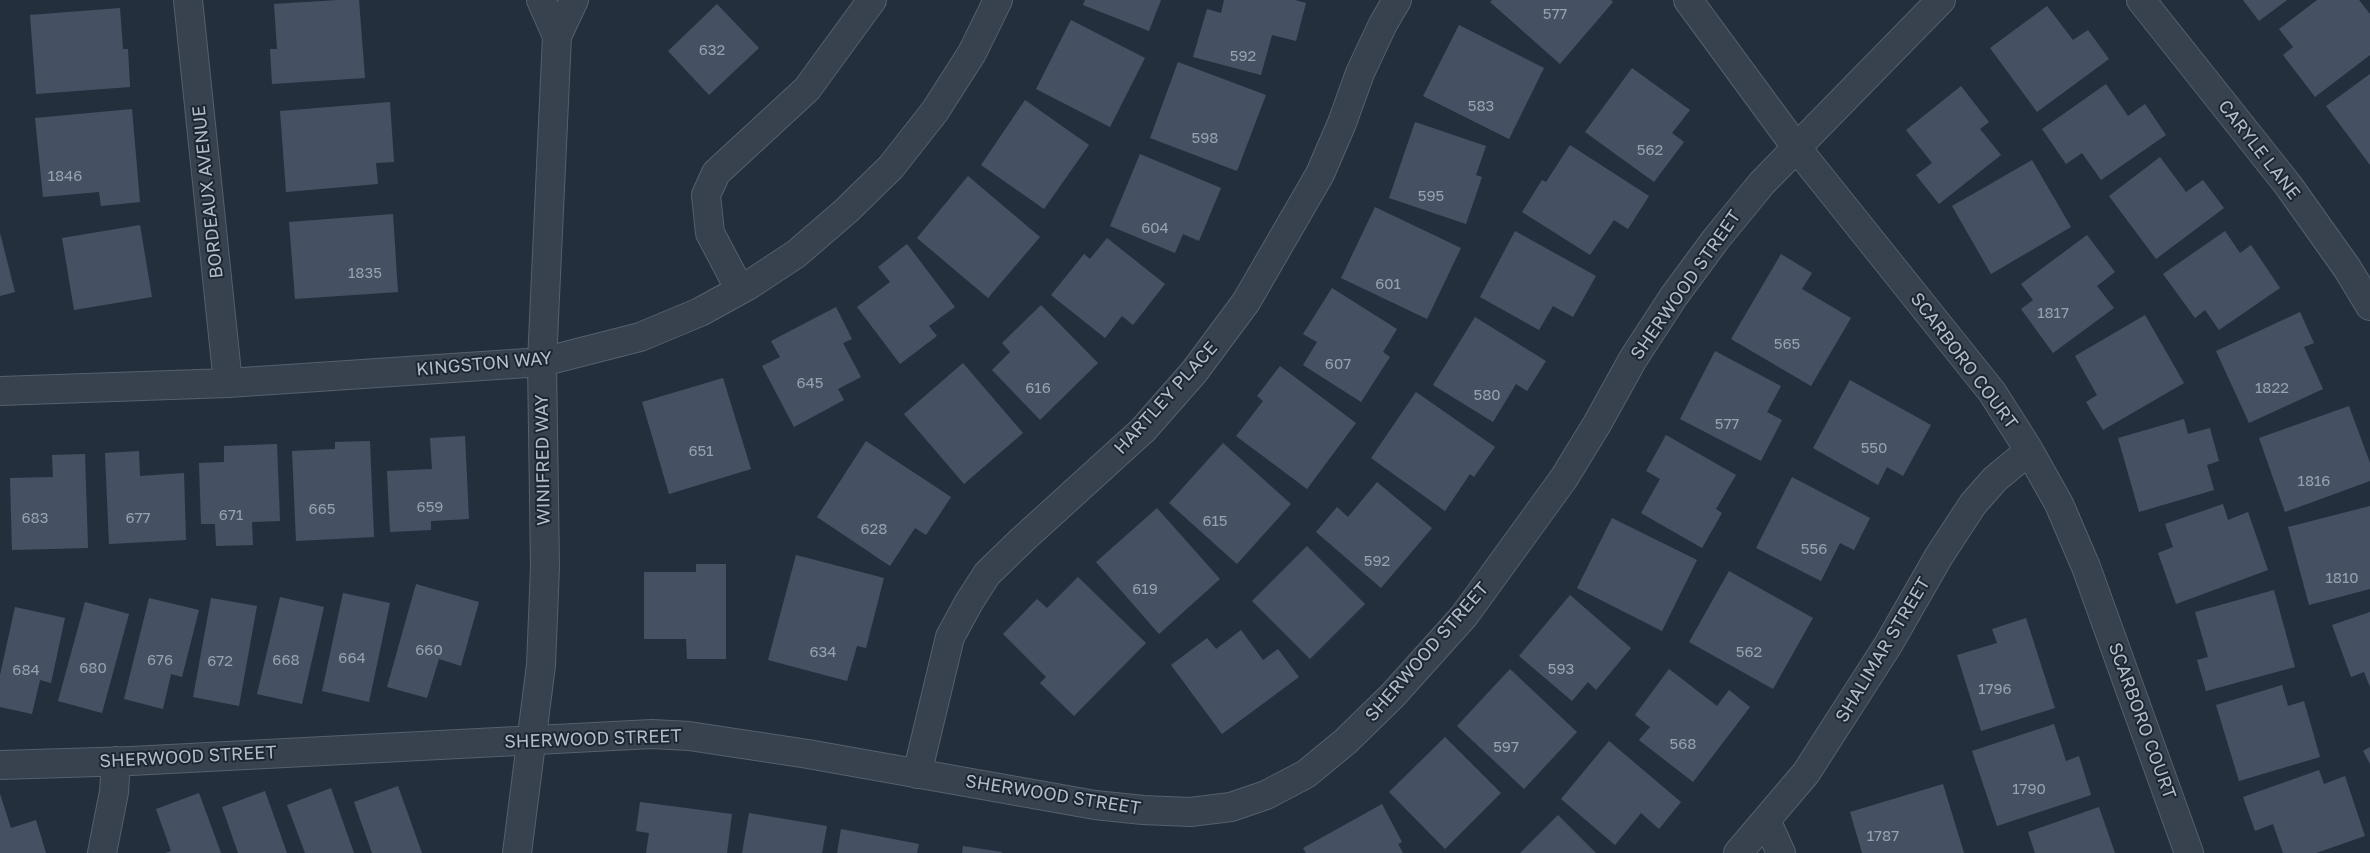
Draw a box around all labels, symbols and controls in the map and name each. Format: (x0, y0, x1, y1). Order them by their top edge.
house number: 577 (1543, 5, 1567, 23)
house number: 632 (699, 41, 725, 59)
house number: 592 (1230, 47, 1256, 65)
street label: CARYLE LANE (2213, 96, 2305, 204)
house number: 583 (1468, 97, 1494, 115)
street label: BORDEAUX AVENUE (188, 105, 228, 279)
house number: 598 (1192, 129, 1218, 147)
house number: 562 (1637, 141, 1663, 159)
house number: 1846 (48, 167, 82, 185)
house number: 595 (1418, 187, 1444, 205)
street label: SHERWOOD STREET (1626, 206, 1746, 364)
house number: 604 (1141, 219, 1169, 237)
house number: 1835 (348, 264, 382, 282)
house number: 601 (1375, 275, 1401, 293)
street label: SCARBORO COURT (1906, 289, 2022, 433)
house number: 1817 (2037, 304, 2069, 322)
house number: 565 (1774, 335, 1800, 353)
street label: HARTLEY PLACE (1110, 337, 1222, 459)
street label: KINGSTON WAY (415, 347, 553, 381)
house number: 607 (1325, 355, 1351, 373)
house number: 645 (797, 374, 823, 392)
house number: 616 (1025, 379, 1051, 397)
house number: 1822 (2255, 379, 2289, 397)
house number: 580 (1473, 386, 1501, 404)
street label: WINIFRED WAY (531, 394, 555, 526)
house number: 577 (1715, 415, 1739, 433)
house number: 550 (1861, 439, 1887, 457)
house number: 651 (688, 442, 714, 460)
house number: 1816 (2298, 472, 2330, 490)
house number: 659 (417, 498, 443, 516)
house number: 665 (309, 500, 335, 518)
house number: 671 (219, 506, 243, 524)
house number: 683 (22, 509, 48, 527)
house number: 677 (126, 509, 150, 527)
house number: 615 (1202, 512, 1228, 530)
house number: 628 (861, 520, 887, 538)
house number: 556 (1801, 540, 1827, 558)
house number: 592 (1364, 552, 1390, 570)
house number: 1810 (2326, 569, 2358, 587)
street label: SHALIMAR STREET (1831, 574, 1935, 726)
street label: SHERWOOD STREET (1361, 578, 1493, 726)
house number: 619 (1132, 580, 1158, 598)
street label: SCARBORO COURT (2104, 640, 2180, 802)
house number: 660 (415, 641, 443, 659)
house number: 634 (810, 643, 836, 661)
house number: 562 (1736, 643, 1762, 661)
house number: 664 (338, 649, 366, 667)
house number: 676 (147, 651, 173, 669)
house number: 668 (272, 651, 300, 669)
house number: 672 (207, 652, 233, 670)
house number: 680 (79, 659, 107, 677)
house number: 593 (1548, 660, 1574, 678)
house number: 684 (12, 661, 40, 679)
house number: 1796 (1978, 680, 2012, 698)
street label: SHERWOOD STREET (504, 725, 682, 753)
house number: 568 (1670, 735, 1696, 753)
house number: 597 (1493, 738, 1519, 756)
street label: SHERWOOD STREET (99, 742, 277, 772)
street label: SHERWOOD STREET (964, 770, 1142, 820)
house number: 1790 (2012, 780, 2046, 798)
house number: 1787 (1867, 827, 1899, 845)

